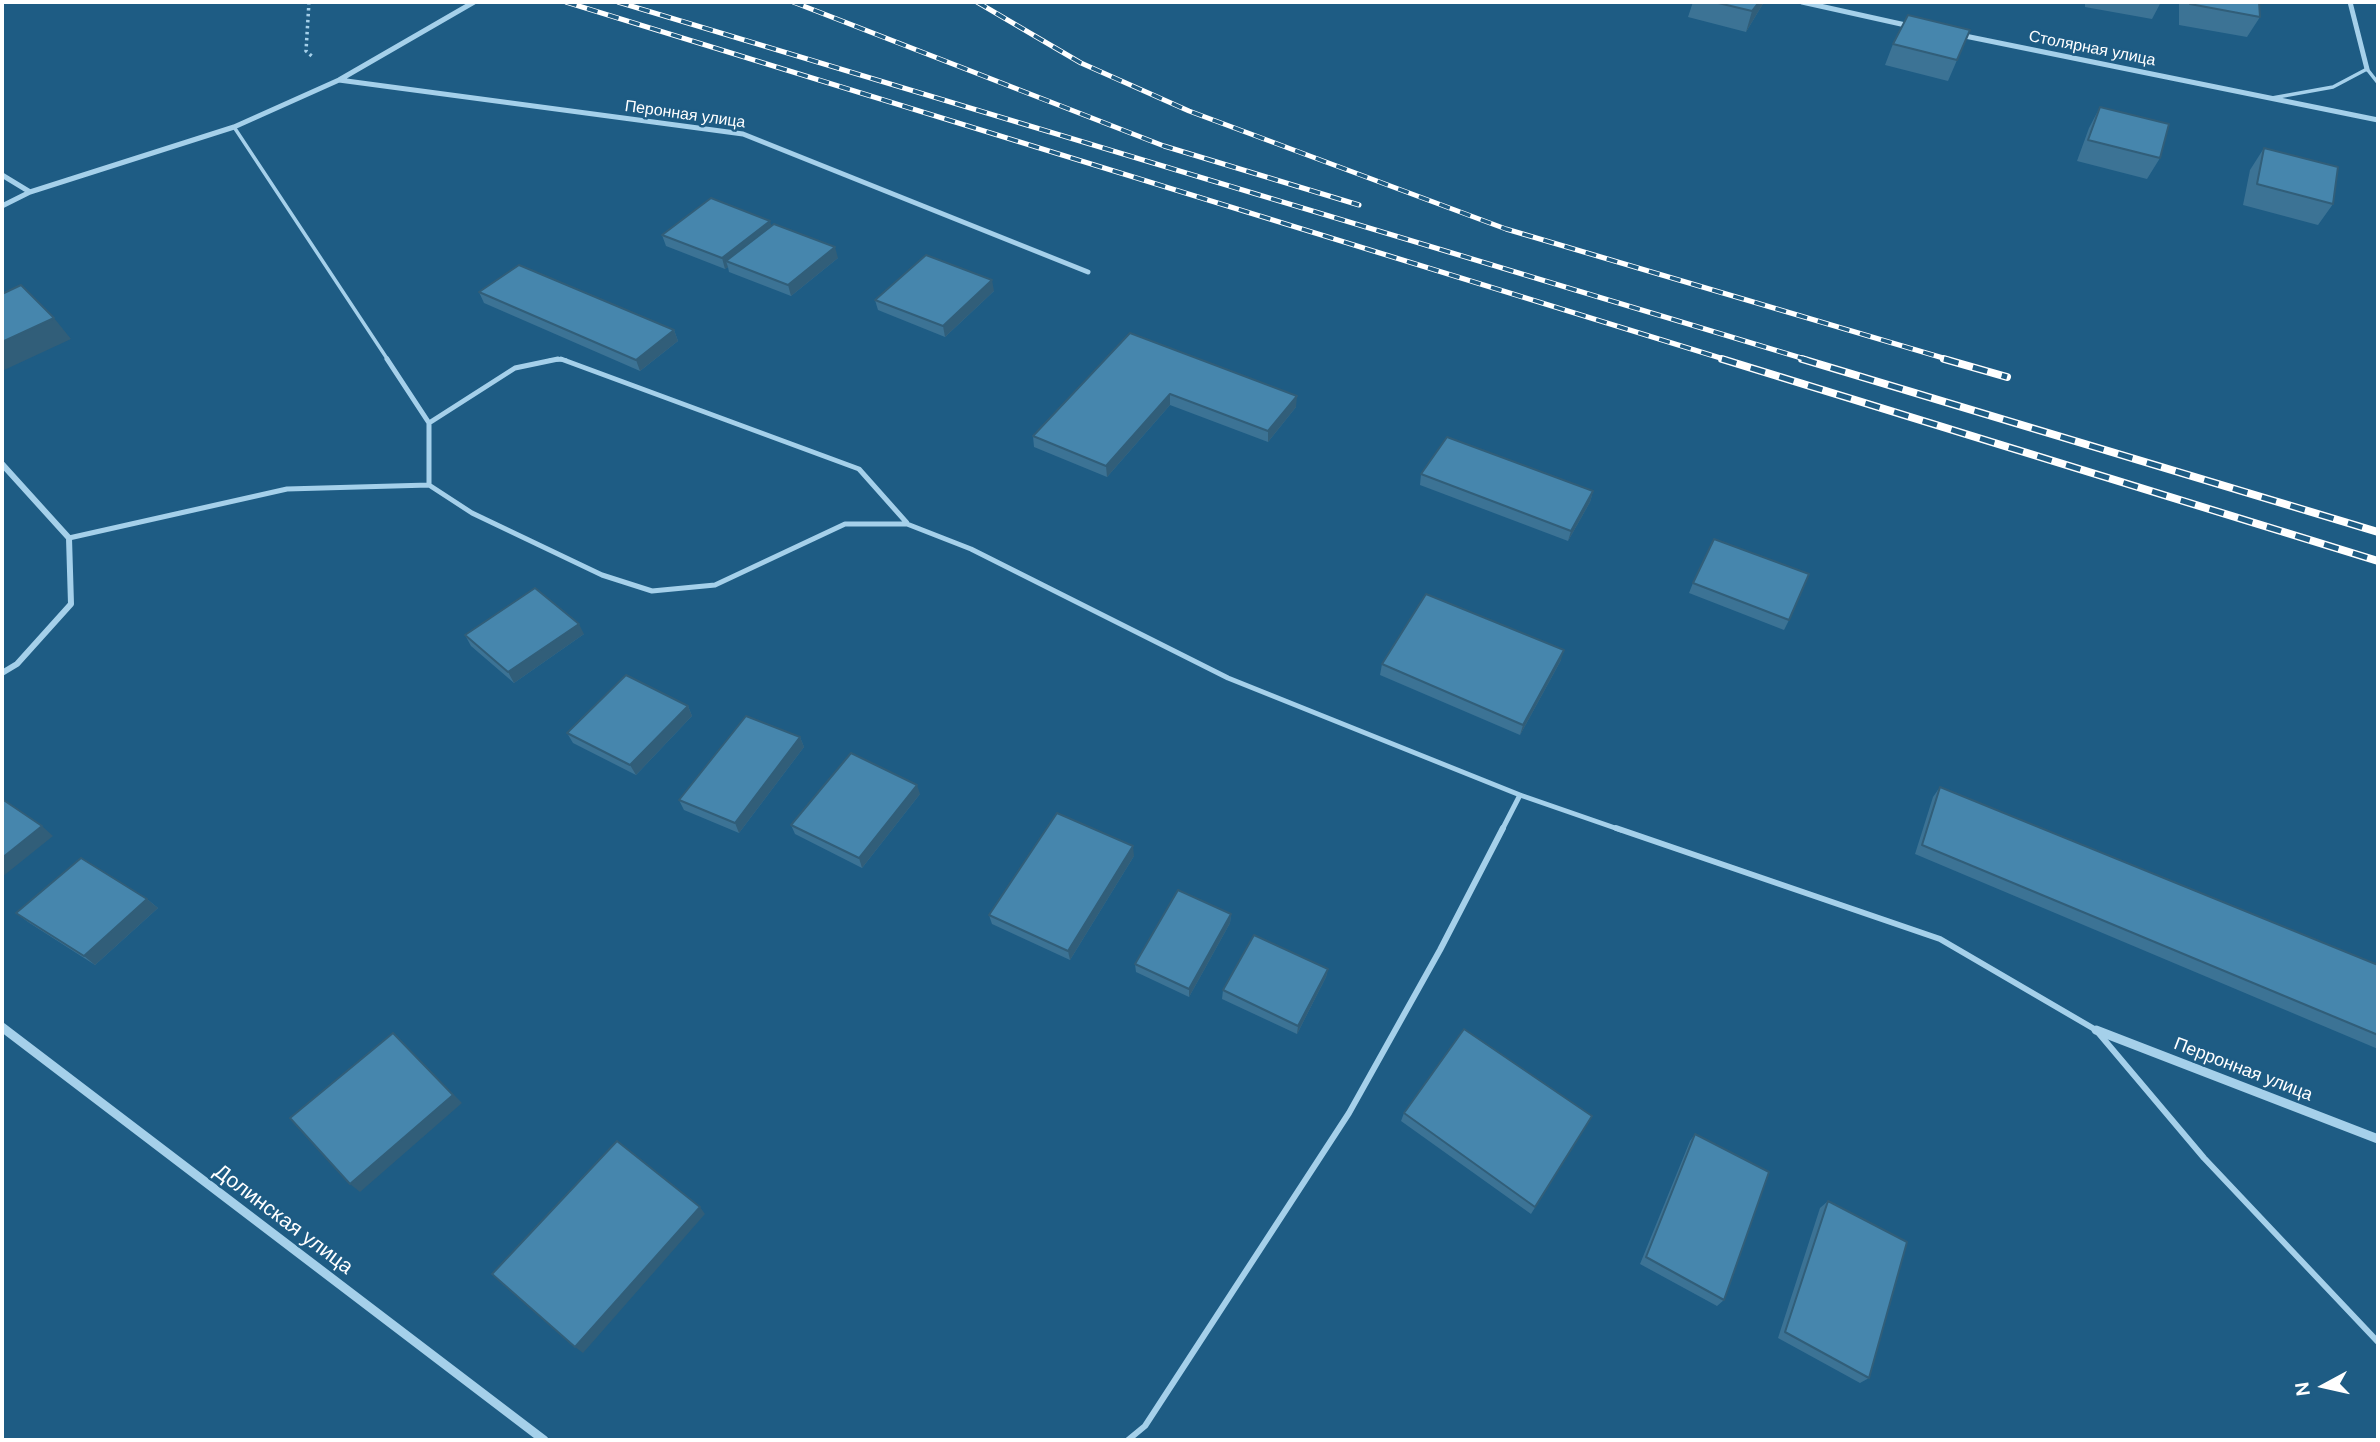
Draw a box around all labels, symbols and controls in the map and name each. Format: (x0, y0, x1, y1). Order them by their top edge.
street label: Столярная улица (2027, 27, 2157, 71)
street label: Перонная улица (623, 97, 747, 133)
street label: Перронная улица (2171, 1034, 2315, 1106)
street label: Долинская улица (208, 1159, 358, 1281)
north arrow (2289, 1351, 2359, 1421)
text: N (2289, 1380, 2316, 1398)

